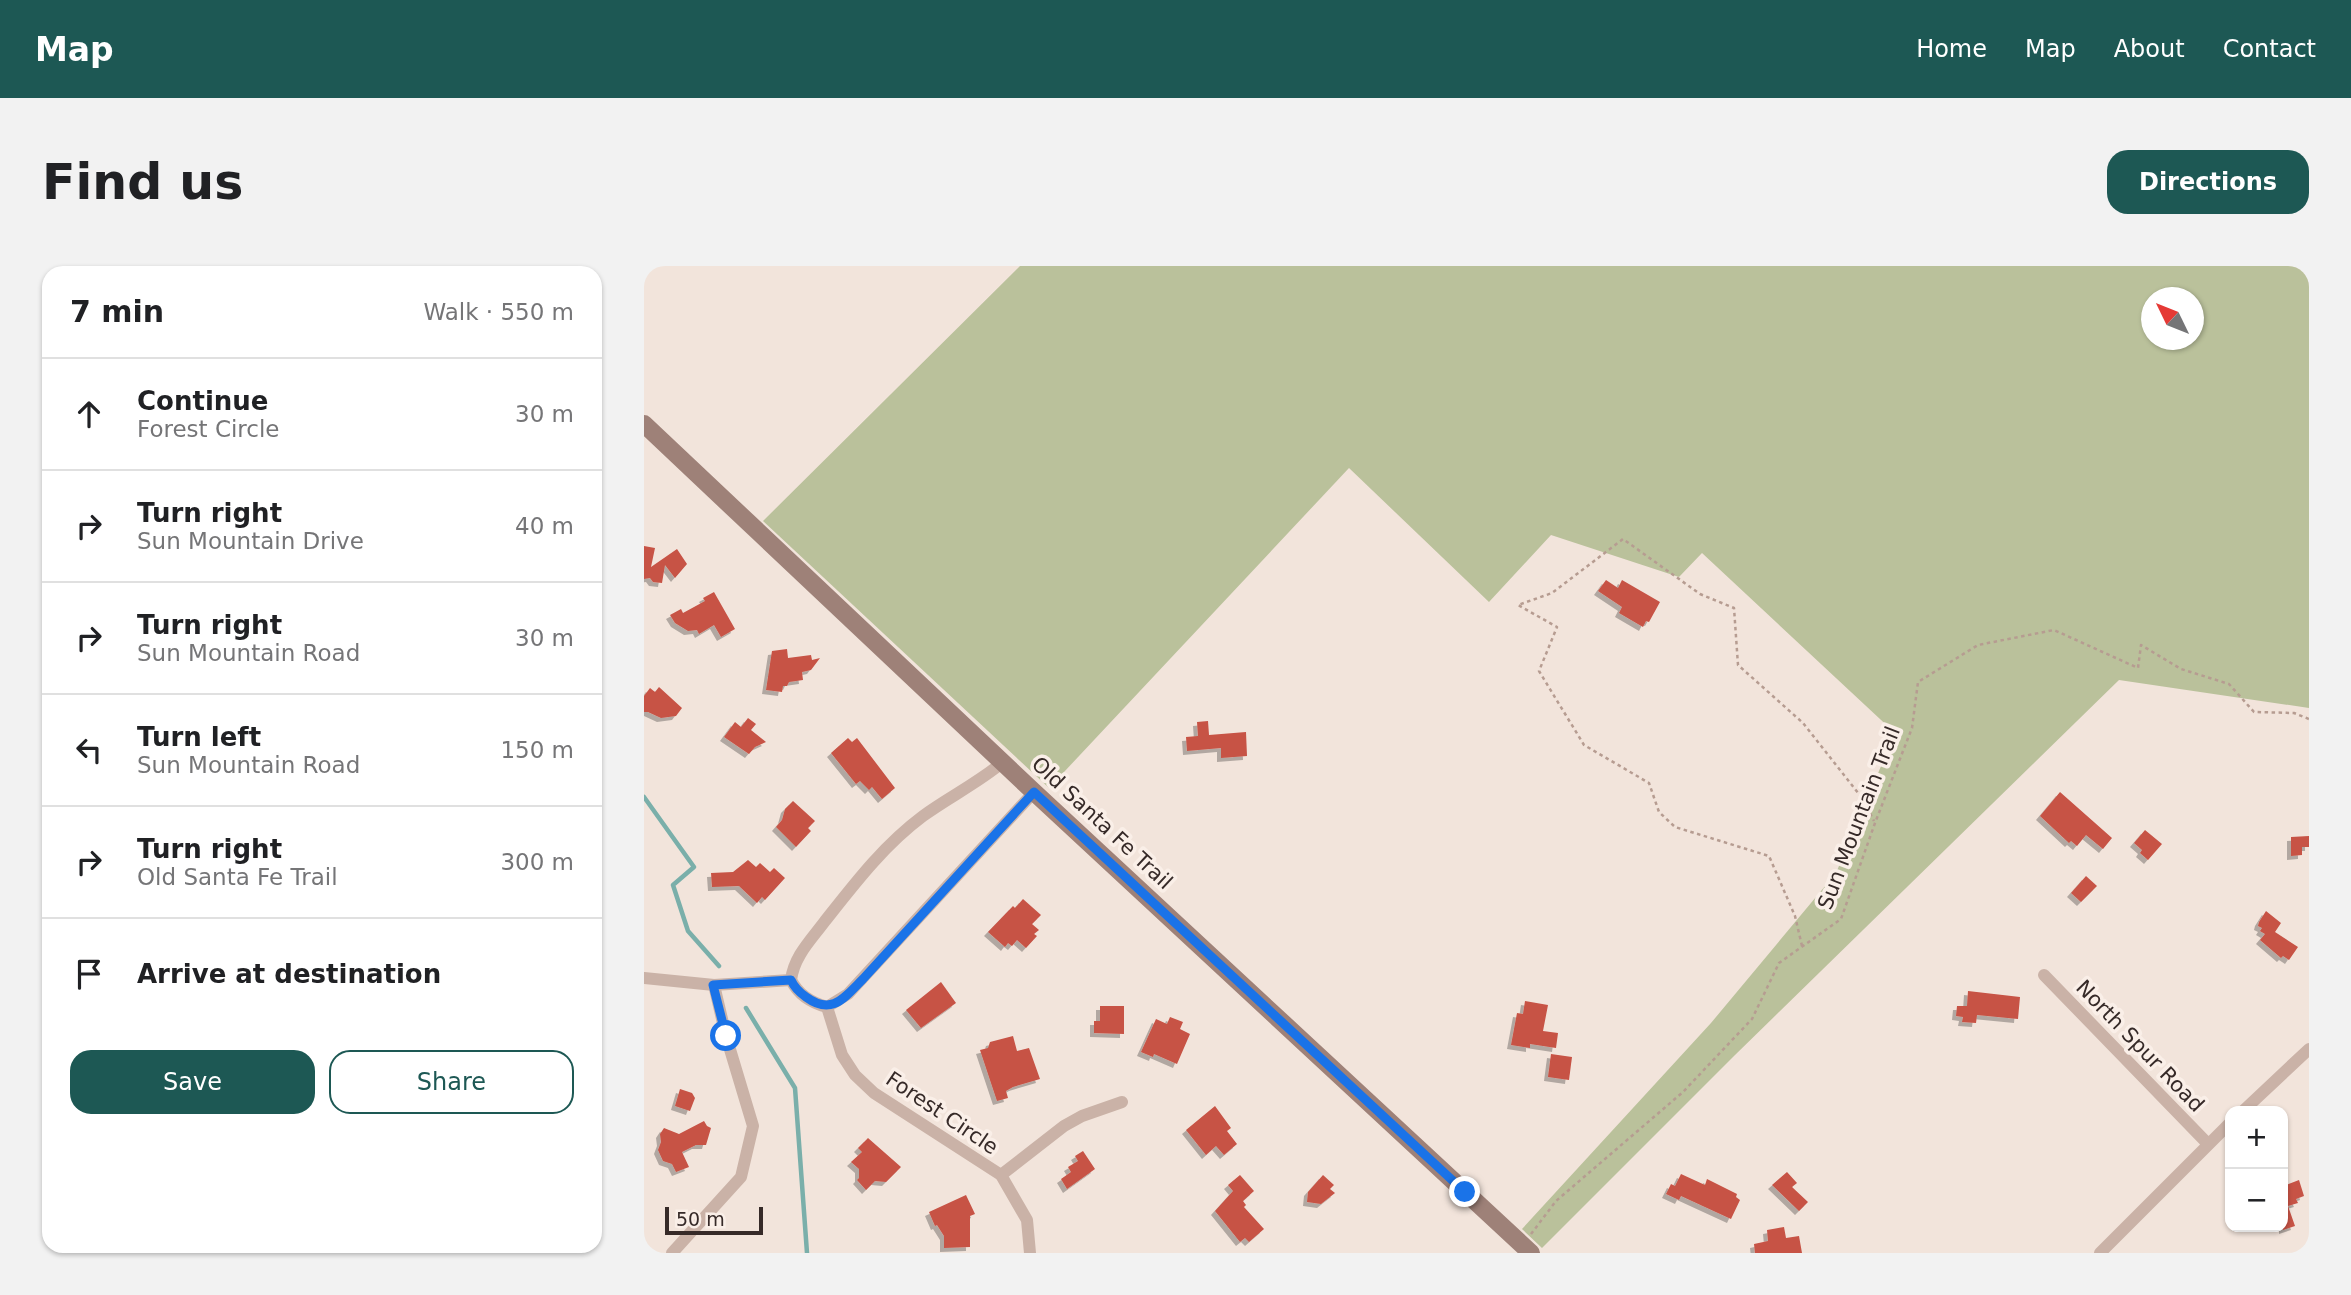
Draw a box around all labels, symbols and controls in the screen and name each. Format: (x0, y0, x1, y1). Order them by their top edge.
text: Map (35, 30, 114, 69)
text: Home (1916, 35, 1987, 63)
text: Map (2025, 35, 2076, 63)
text: About (2114, 35, 2185, 63)
text: Contact (2223, 35, 2316, 63)
button: Directions (2107, 150, 2309, 214)
text: Find us (42, 154, 243, 211)
north arrow (2141, 287, 2204, 350)
text: 7 min (70, 294, 164, 329)
text: Walk · 550 m (423, 299, 574, 325)
text: Continue (137, 386, 268, 416)
icon: ahead (70, 395, 108, 433)
text: 30 m (515, 401, 574, 427)
text: Forest Circle (137, 416, 279, 442)
text: Turn right (137, 498, 282, 528)
icon: right (70, 507, 108, 545)
text: 40 m (515, 513, 574, 539)
text: Sun Mountain Drive (137, 528, 364, 554)
text: Turn right (137, 610, 282, 640)
icon: right (70, 619, 108, 657)
text: 30 m (515, 625, 574, 651)
text: Sun Mountain Road (137, 640, 360, 666)
text: Turn left (137, 722, 261, 752)
street label: Sun Mountain Trail (1813, 723, 1905, 913)
icon: left (70, 731, 108, 769)
text: 150 m (500, 737, 574, 763)
text: Sun Mountain Road (137, 752, 360, 778)
street label: Old Santa Fe Trail (1027, 752, 1177, 894)
text: Turn right (137, 834, 282, 864)
icon: right (70, 843, 108, 881)
text: 300 m (500, 849, 574, 875)
text: Old Santa Fe Trail (137, 864, 338, 890)
icon: arrive (70, 955, 108, 993)
text: Arrive at destination (137, 959, 441, 989)
street label: North Spur Road (2071, 975, 2209, 1117)
route start (710, 1020, 741, 1051)
button: Save (70, 1050, 315, 1114)
button: Share (329, 1050, 574, 1114)
street label: Forest Circle (881, 1067, 1003, 1159)
map controls (2225, 1106, 2288, 1232)
button: + (2225, 1106, 2288, 1169)
button: − (2225, 1169, 2288, 1232)
route end (1449, 1176, 1480, 1207)
scale bar (665, 1204, 763, 1236)
text: 50 m (676, 1208, 725, 1230)

